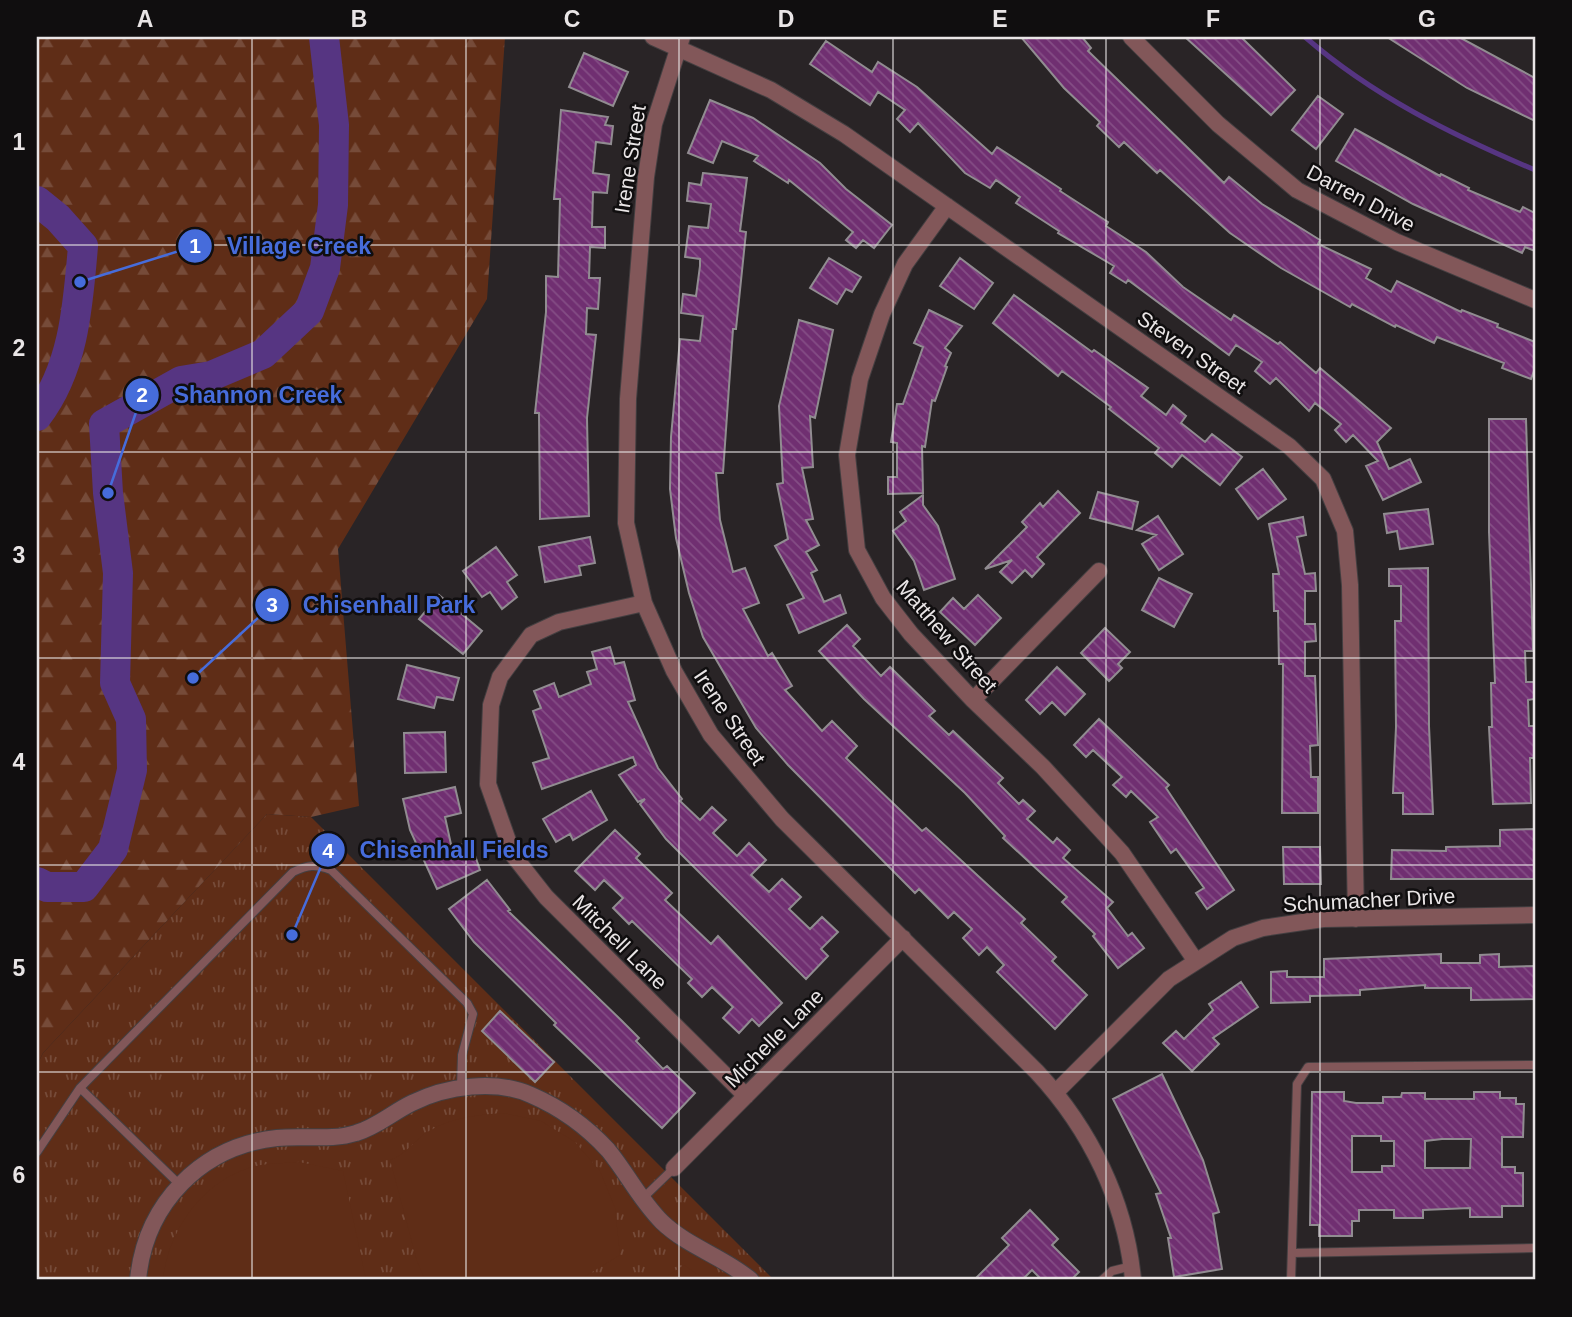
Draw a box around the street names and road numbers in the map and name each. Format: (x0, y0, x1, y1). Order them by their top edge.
street label: Irene Street (610, 103, 650, 215)
street label: Darren Drive (1303, 160, 1419, 236)
street label: Steven Street (1133, 306, 1251, 398)
street label: Matthew Street (892, 575, 1002, 697)
street label: Irene Street (690, 665, 770, 769)
street label: Schumacher Drive (1282, 884, 1456, 916)
street label: Mitchell Lane (568, 890, 672, 994)
street label: Michelle Lane (720, 984, 828, 1092)

